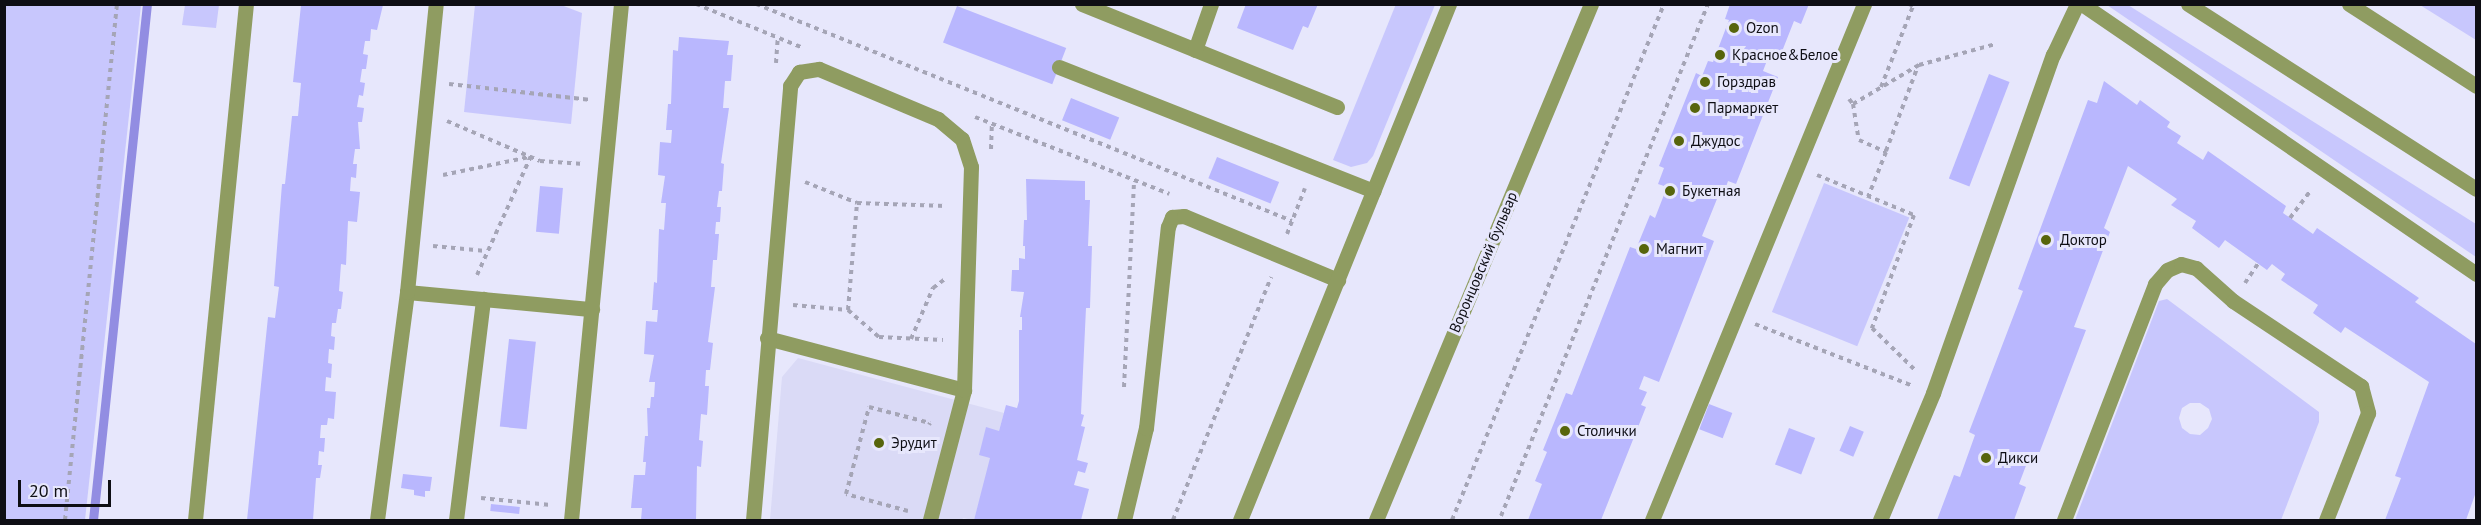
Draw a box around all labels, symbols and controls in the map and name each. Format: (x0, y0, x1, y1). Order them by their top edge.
place label: Ozon (1746, 19, 1779, 37)
marker: Ozon (1727, 21, 1741, 35)
place label: Красное&Белое (1732, 46, 1838, 64)
marker: Красное&Белое (1713, 48, 1727, 62)
place label: Горздрав (1717, 73, 1776, 91)
marker: Горздрав (1698, 75, 1712, 89)
place label: Пармаркет (1707, 99, 1778, 117)
marker: Пармаркет (1688, 101, 1702, 115)
place label: Джудос (1691, 132, 1741, 150)
marker: Джудос (1672, 134, 1686, 148)
place label: Букетная (1682, 182, 1740, 200)
marker: Букетная (1663, 184, 1677, 198)
street label: Воронцовский бульвар (1445, 189, 1521, 335)
marker: Доктор (2037, 231, 2055, 249)
place label: Доктор (2060, 231, 2107, 249)
place label: Магнит (1656, 240, 1703, 258)
marker: Магнит (1637, 242, 1651, 256)
place label: Столички (1577, 422, 1637, 440)
marker: Столички (1558, 424, 1572, 438)
place label: Эрудит (891, 434, 937, 452)
marker: Эрудит (872, 436, 886, 450)
place label: Дикси (1998, 449, 2038, 467)
marker: Дикси (1979, 451, 1993, 465)
scale bar (21, 468, 114, 506)
text: 20 m (29, 479, 68, 502)

